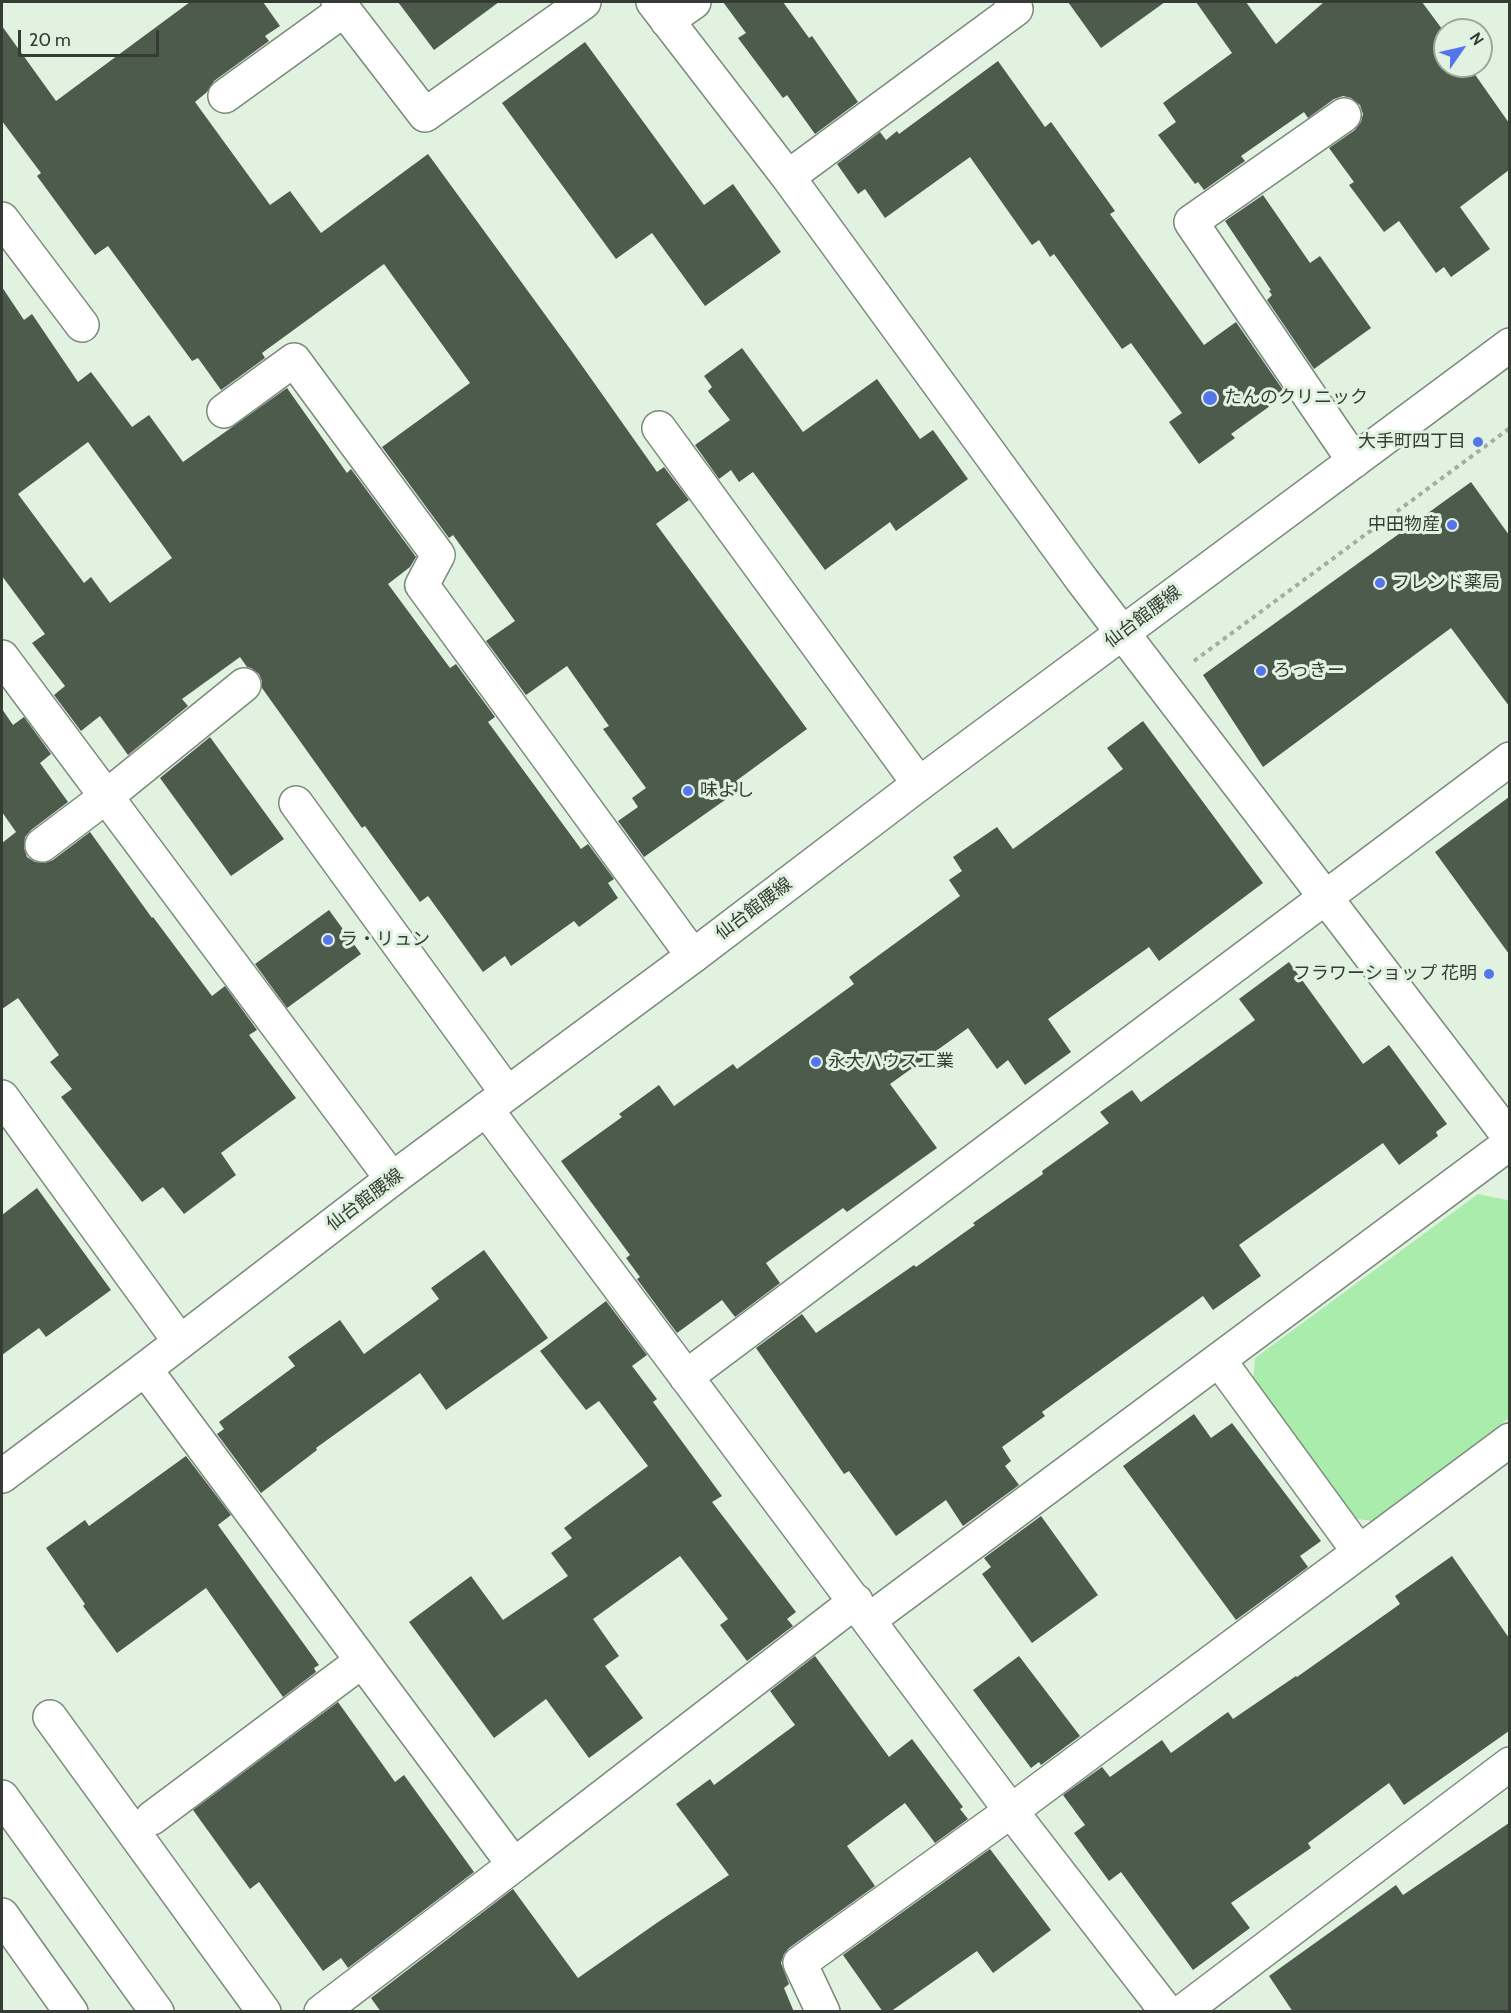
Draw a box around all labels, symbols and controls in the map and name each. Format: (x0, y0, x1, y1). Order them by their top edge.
scale bar (21, 18, 162, 56)
north arrow (1433, 18, 1493, 78)
text: 20 m (29, 29, 71, 51)
text: N (1466, 29, 1488, 49)
place label: たんのクリニック (1224, 387, 1368, 409)
marker: たんのクリニック (1201, 389, 1219, 407)
place label: 大手町四丁目 (1358, 431, 1466, 453)
marker: 大手町四丁目 (1471, 435, 1485, 449)
place label: 中田物産 (1368, 514, 1440, 536)
marker: 中田物産 (1445, 518, 1459, 532)
place label: フレンド薬局 (1392, 572, 1500, 594)
marker: フレンド薬局 (1373, 576, 1387, 590)
street label: 仙台館腰線 (1101, 581, 1185, 653)
place label: ろっきー (1273, 660, 1345, 682)
marker: ろっきー (1254, 664, 1268, 678)
place label: 味よし (700, 780, 754, 802)
marker: 味よし (681, 784, 695, 798)
street label: 仙台館腰線 (712, 873, 796, 945)
place label: ラ・リュン (340, 929, 430, 951)
marker: ラ・リュン (321, 933, 335, 947)
place label: フラワーショップ 花明 (1293, 963, 1477, 985)
marker: フラワーショップ 花明 (1482, 967, 1496, 981)
place label: 永大ハウス工業 (828, 1051, 954, 1073)
marker: 永大ハウス工業 (809, 1055, 823, 1069)
street label: 仙台館腰線 (323, 1164, 407, 1236)

